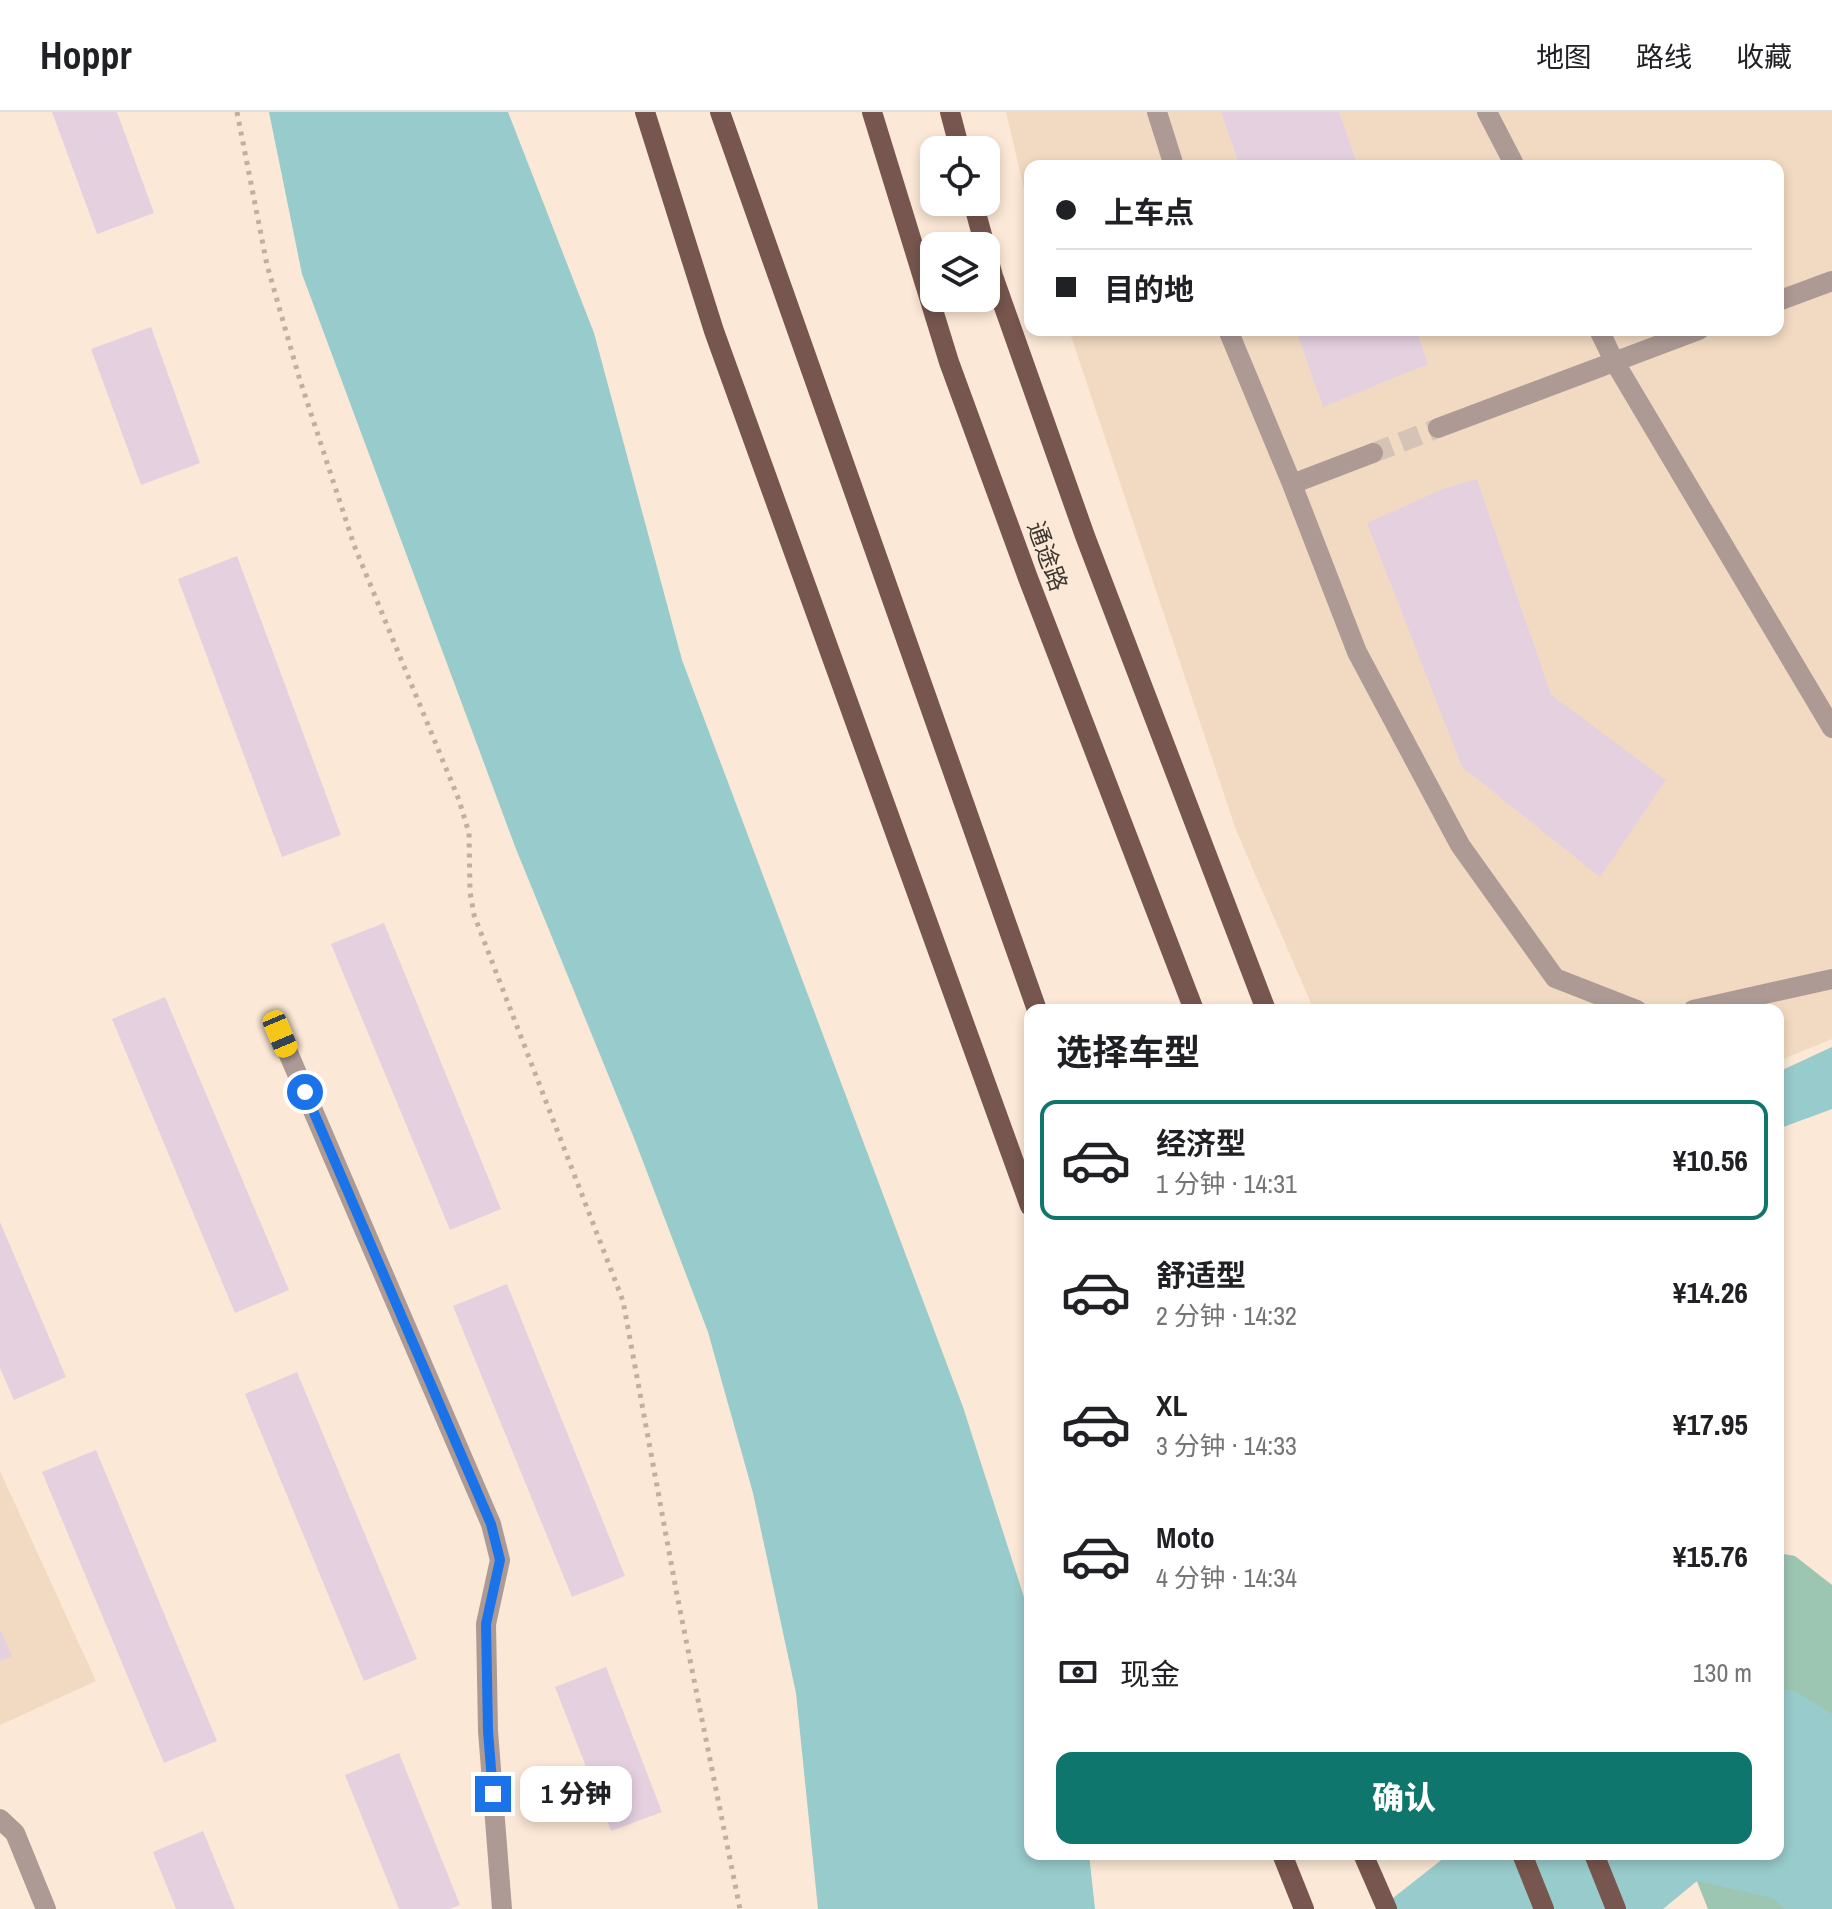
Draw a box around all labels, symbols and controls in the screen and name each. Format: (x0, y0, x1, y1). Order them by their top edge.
text: Hoppr (40, 30, 132, 81)
text: 地图 (1536, 38, 1592, 76)
text: 路线 (1636, 38, 1692, 76)
text: 收藏 (1736, 38, 1792, 76)
map controls (920, 136, 1000, 312)
button: locate (920, 136, 1000, 216)
text: 上车点 (1104, 192, 1194, 232)
button: layers (920, 232, 1000, 312)
text: 目的地 (1104, 269, 1194, 309)
street label: 通途路 (1021, 517, 1075, 595)
car (260, 1007, 300, 1061)
text: 选择车型 (1056, 1028, 1200, 1076)
route start (287, 1074, 323, 1110)
text: 经济型 (1156, 1123, 1246, 1163)
icon: car (1060, 1124, 1132, 1196)
text: ¥10.56 (1673, 1140, 1748, 1180)
text: 1 分钟 · 14:31 (1156, 1166, 1297, 1201)
text: 舒适型 (1156, 1255, 1246, 1295)
icon: car (1060, 1256, 1132, 1328)
text: ¥14.26 (1673, 1272, 1748, 1312)
text: 2 分钟 · 14:32 (1156, 1298, 1297, 1333)
text: XL (1156, 1385, 1187, 1425)
icon: car (1060, 1388, 1132, 1460)
text: ¥17.95 (1673, 1404, 1748, 1444)
text: 3 分钟 · 14:33 (1156, 1428, 1297, 1463)
text: Moto (1156, 1517, 1215, 1557)
icon: car (1060, 1520, 1132, 1592)
text: ¥15.76 (1673, 1536, 1748, 1576)
text: 4 分钟 · 14:34 (1156, 1560, 1297, 1595)
icon: cash (1056, 1650, 1100, 1694)
text: 现金 (1120, 1654, 1180, 1694)
text: 130 m (1693, 1655, 1752, 1690)
button: 确认 (1056, 1752, 1752, 1844)
callout: 1 分钟 (521, 1766, 633, 1822)
route end (475, 1776, 511, 1812)
text: 1 分钟 (541, 1776, 611, 1811)

